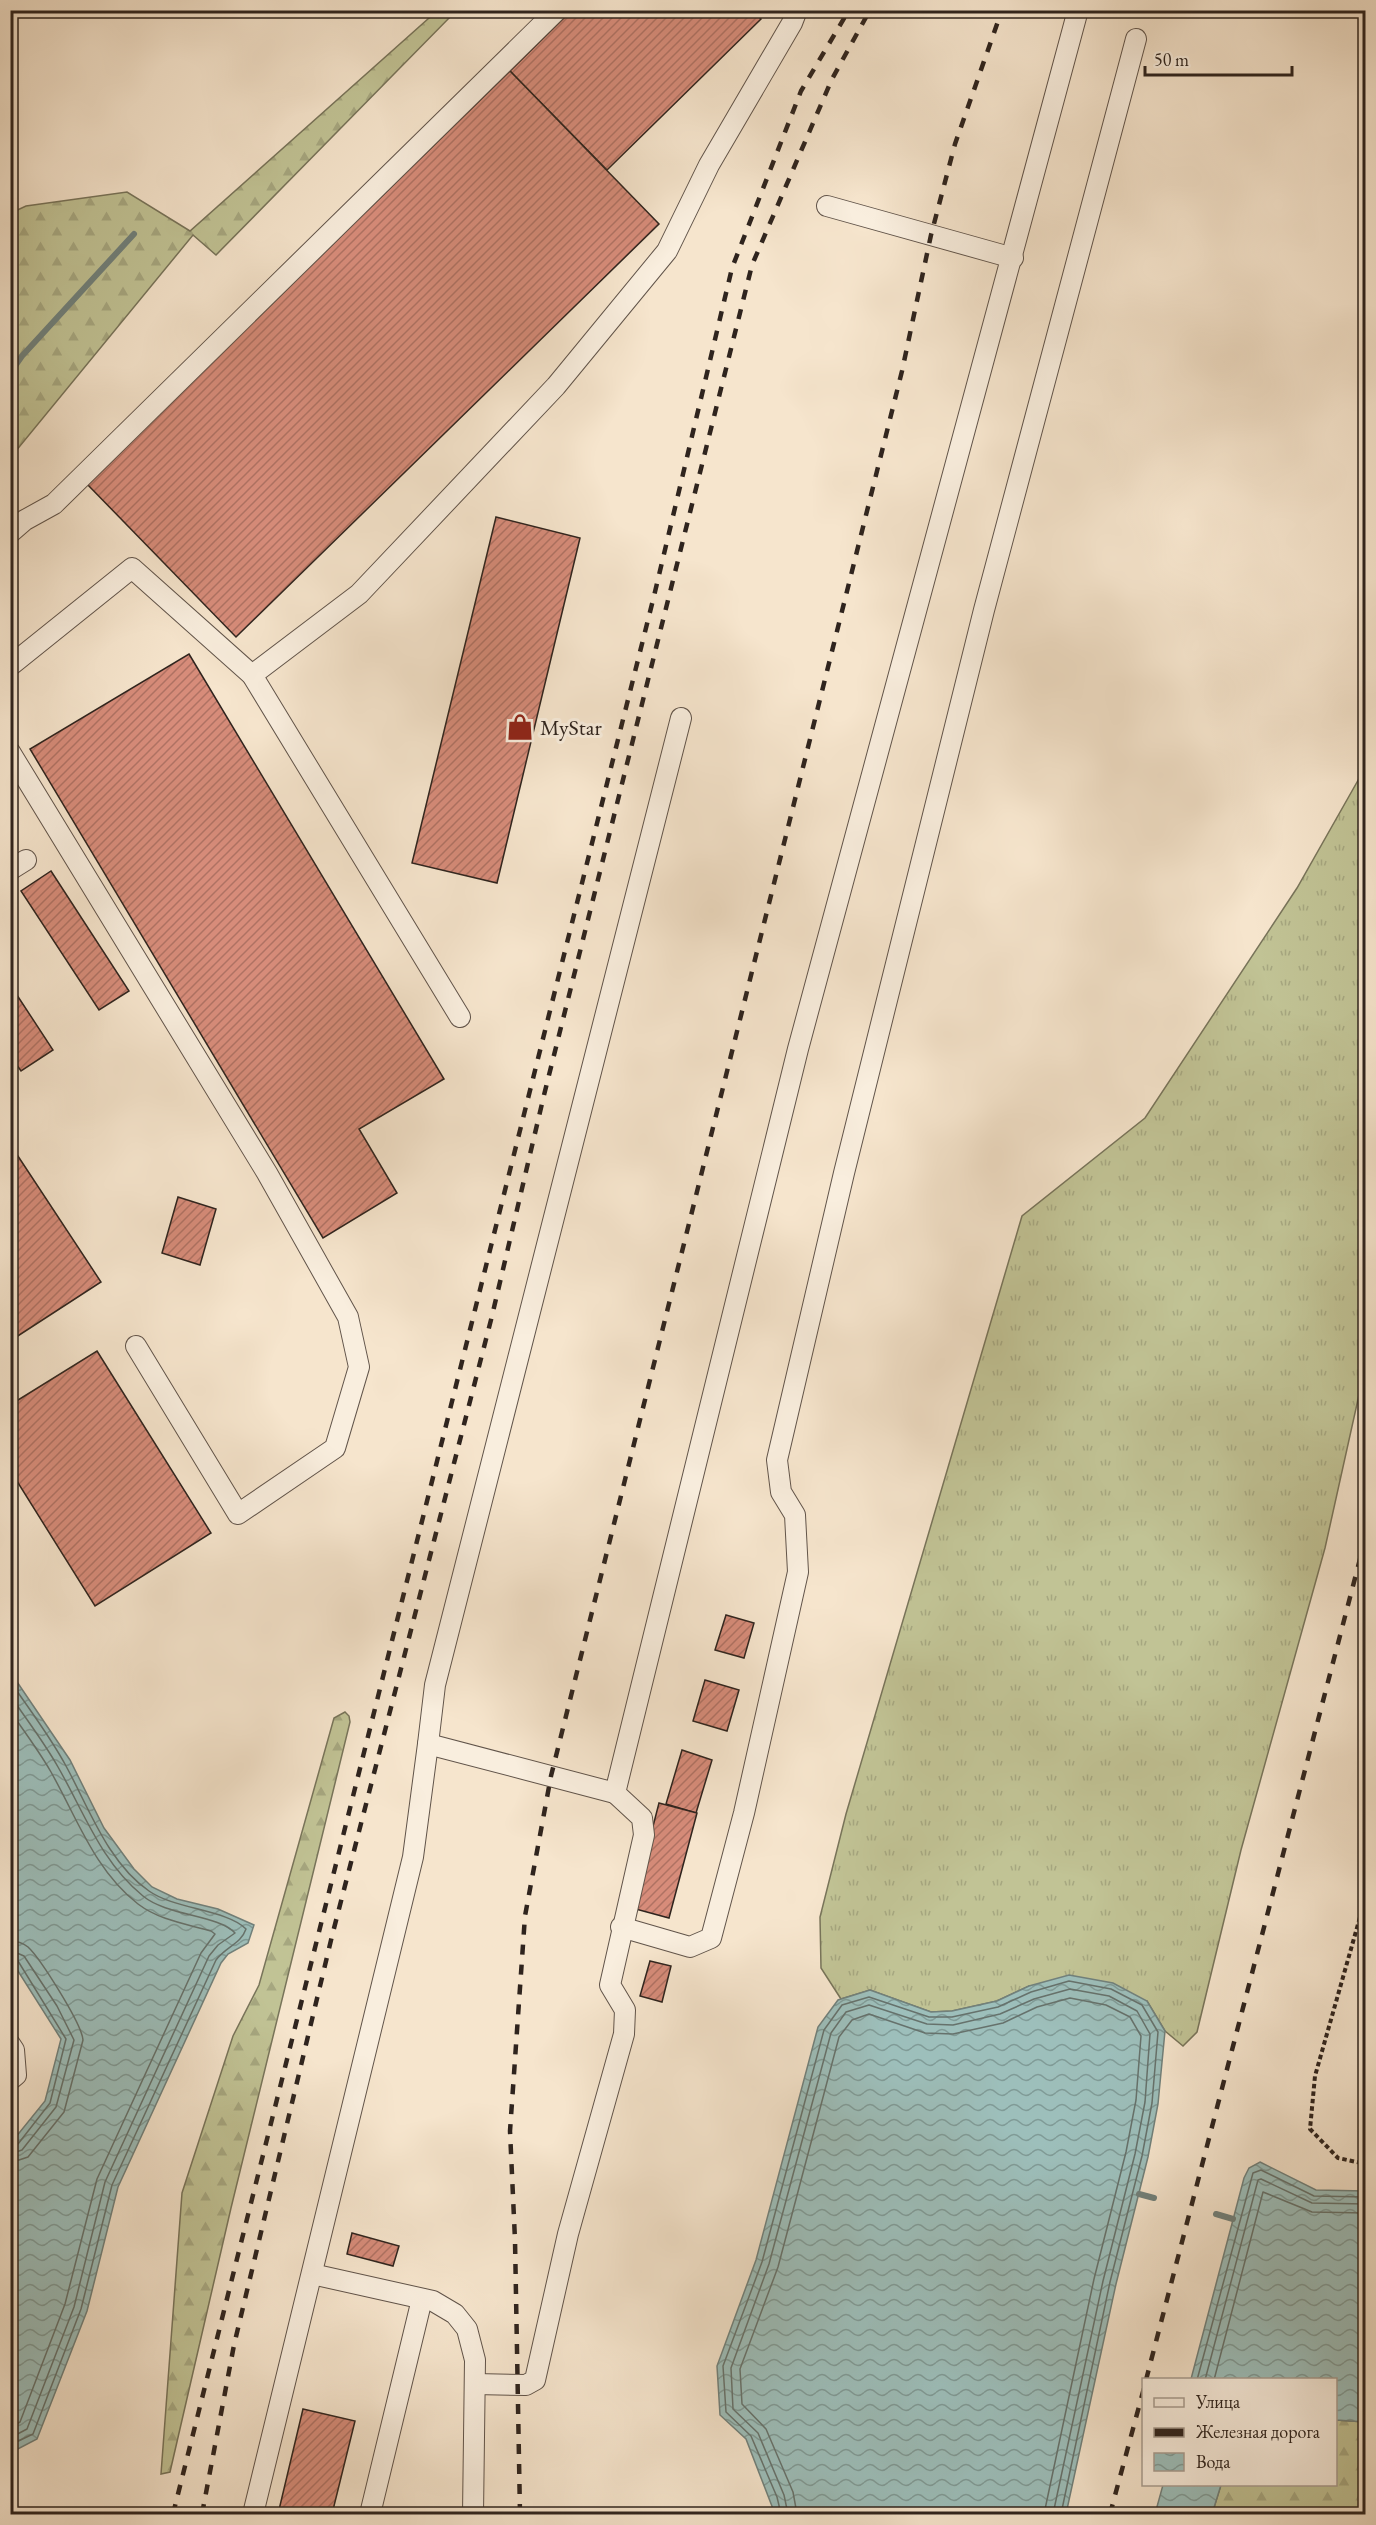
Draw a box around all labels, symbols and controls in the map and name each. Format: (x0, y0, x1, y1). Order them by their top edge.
scale bar (1145, 39, 1292, 77)
text: 50 m (1154, 48, 1189, 71)
shop icon: MyStar (505, 712, 535, 742)
place label: MyStar (540, 713, 602, 742)
legend (1142, 2378, 1337, 2486)
text: Улица (1195, 2390, 1241, 2413)
text: Железная дорога (1195, 2420, 1321, 2443)
text: Вода (1196, 2450, 1231, 2473)

